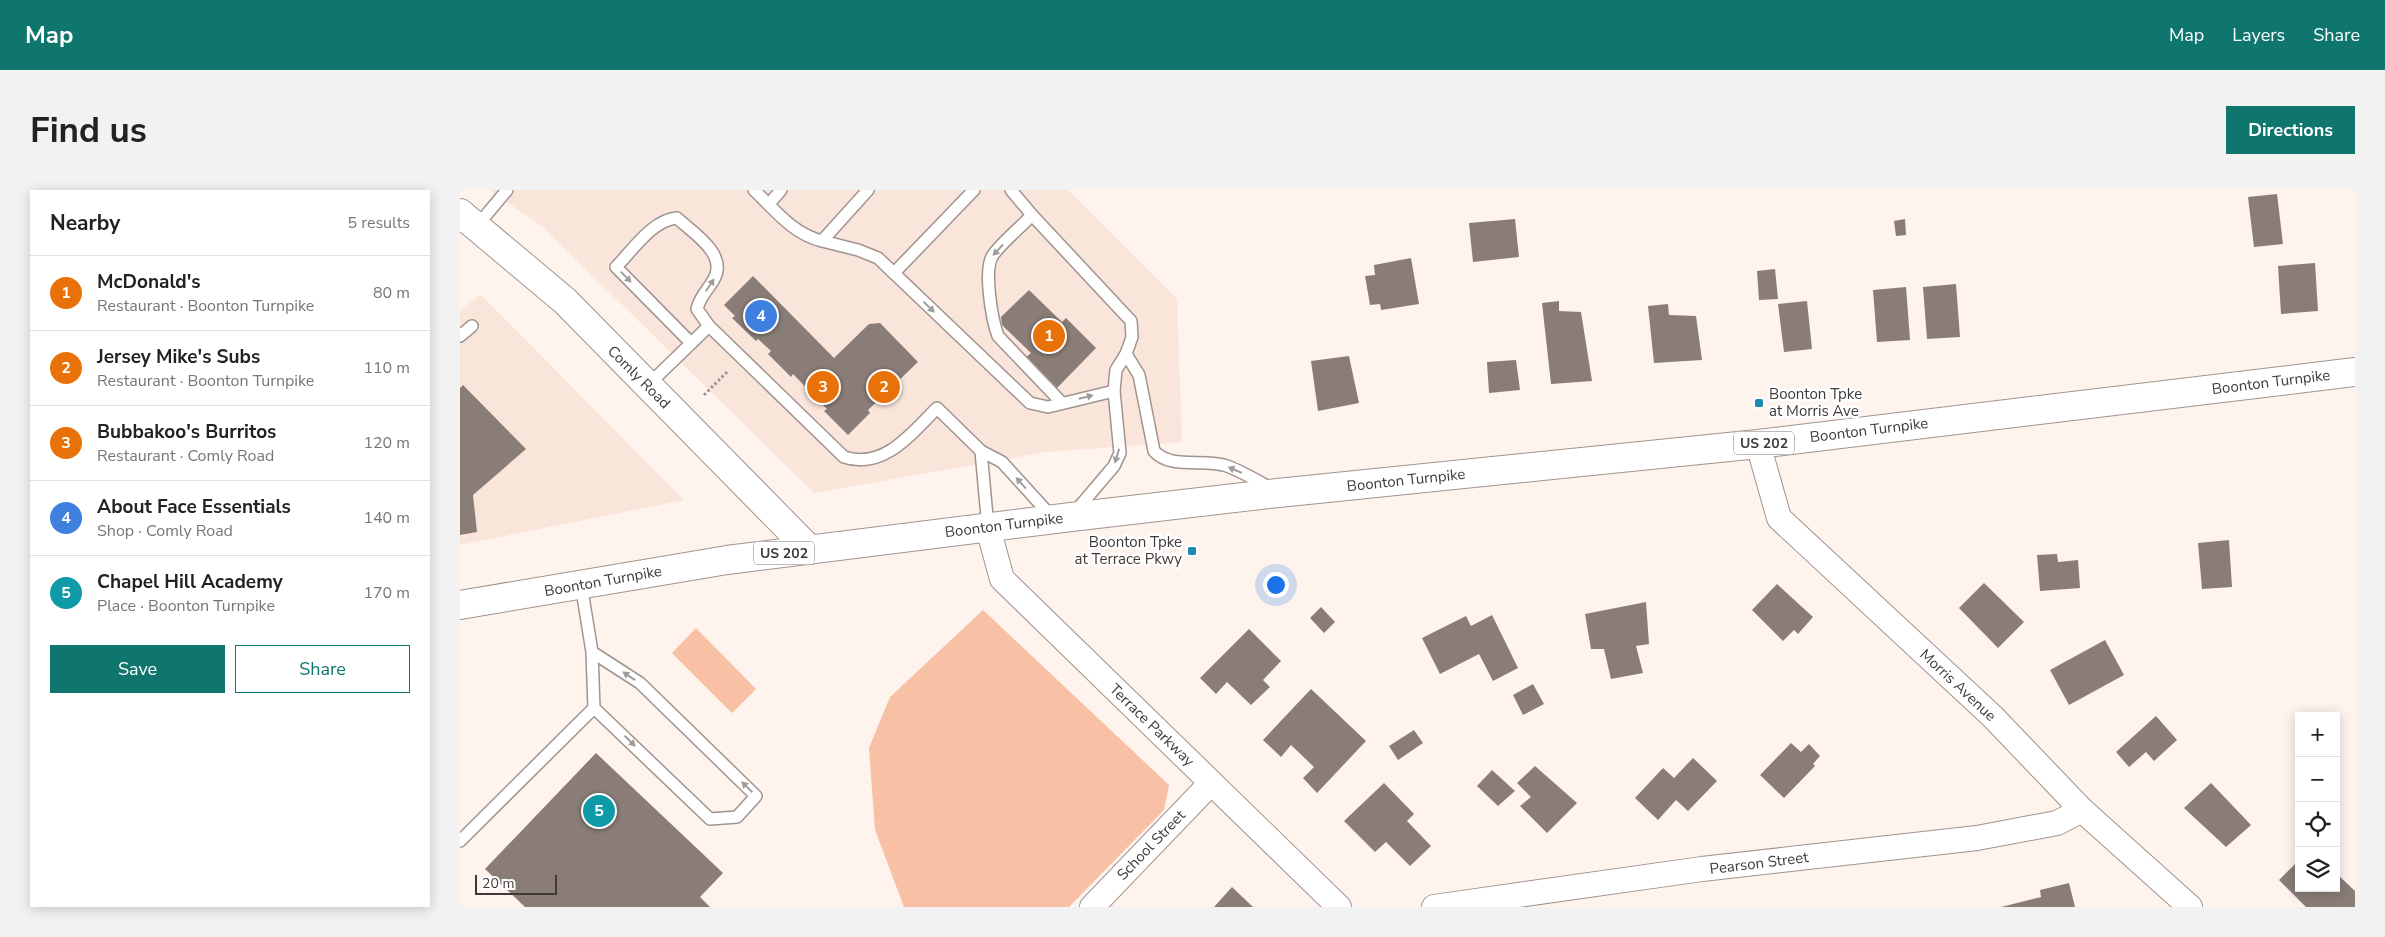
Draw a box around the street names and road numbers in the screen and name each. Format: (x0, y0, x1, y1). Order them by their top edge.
street label: Comly Road (603, 341, 675, 413)
street label: Boonton Turnpike (2211, 365, 2331, 399)
street label: Boonton Turnpike (1809, 413, 1929, 447)
road number: US 202 (1734, 432, 1794, 454)
street label: Boonton Turnpike (1346, 464, 1466, 496)
street label: Boonton Turnpike (944, 508, 1064, 542)
road number: US 202 (754, 542, 814, 564)
street label: Boonton Turnpike (543, 561, 663, 601)
street label: Morris Avenue (1916, 644, 2000, 726)
street label: Terrace Parkway (1105, 679, 1199, 771)
street label: School Street (1112, 805, 1190, 885)
street label: Pearson Street (1709, 847, 1810, 879)

